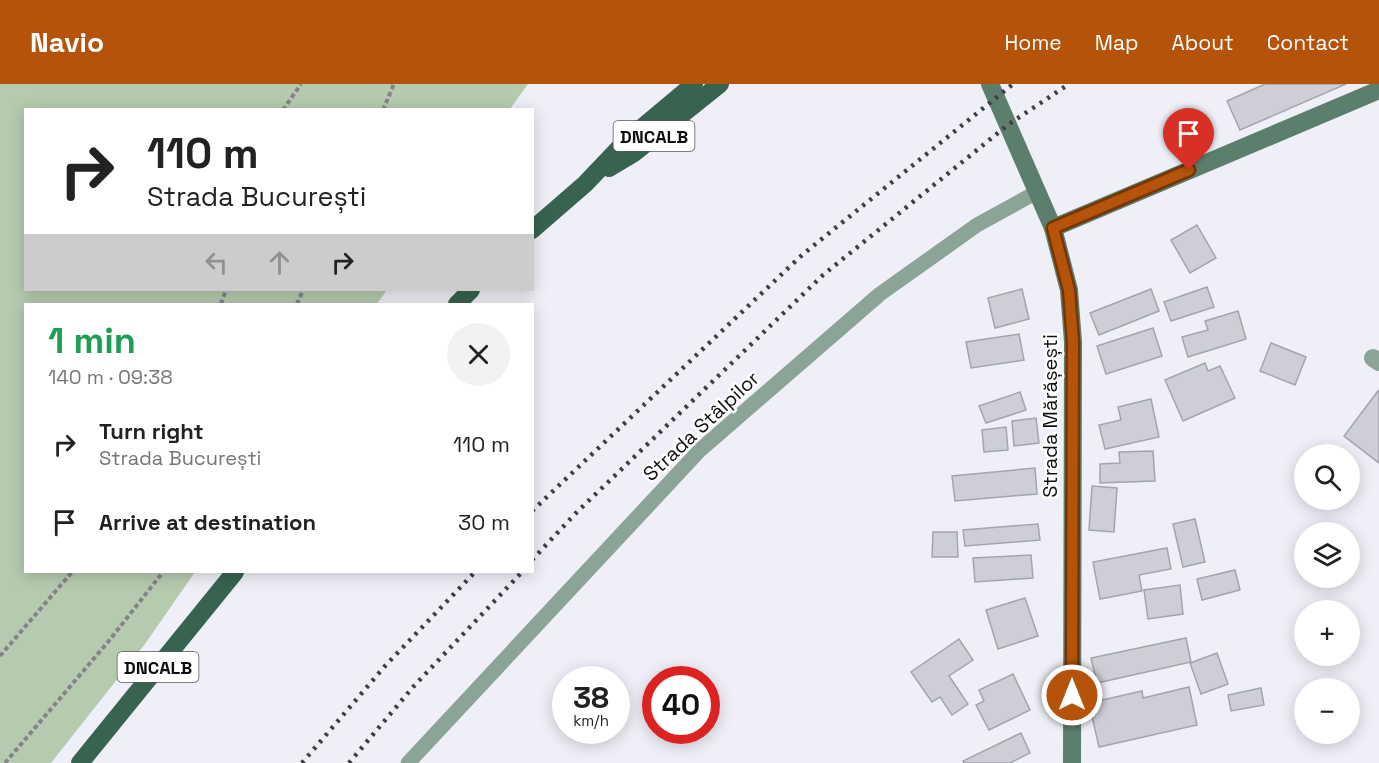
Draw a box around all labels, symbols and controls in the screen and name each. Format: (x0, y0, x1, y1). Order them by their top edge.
text: Navio (30, 24, 104, 60)
text: Home (1004, 29, 1062, 56)
text: Map (1095, 29, 1139, 56)
text: About (1172, 29, 1234, 56)
text: Contact (1267, 29, 1349, 56)
pin (1163, 108, 1214, 170)
icon: arrive (1172, 117, 1205, 150)
road number: DNCALB (614, 121, 694, 151)
text: 110 m (147, 127, 259, 180)
icon: right (48, 132, 126, 210)
text: Strada București (147, 179, 366, 214)
icon: left (200, 246, 233, 279)
icon: ahead (263, 246, 296, 279)
icon: right (326, 246, 359, 279)
text: 1 min (48, 318, 136, 364)
button: close (447, 323, 510, 386)
street label: Strada Mărășești (1037, 334, 1063, 498)
text: 140 m · 09:38 (48, 364, 173, 390)
street label: Strada Stâlpilor (637, 365, 765, 487)
text: Turn right (99, 417, 204, 445)
icon: right (48, 428, 81, 461)
text: 110 m (453, 430, 510, 458)
map controls (1294, 444, 1360, 744)
button: search (1294, 444, 1360, 510)
text: Strada București (99, 445, 262, 471)
icon: arrive (48, 506, 81, 539)
text: Arrive at destination (99, 508, 316, 536)
text: 30 m (458, 508, 510, 536)
button: layers (1294, 522, 1360, 588)
button: + (1294, 600, 1360, 666)
road number: DNCALB (118, 652, 198, 682)
position arrow (1040, 663, 1104, 727)
speed limit sign: 40 (642, 666, 720, 744)
text: 38 (573, 678, 609, 717)
button: − (1294, 678, 1360, 744)
text: km/h (573, 711, 609, 730)

